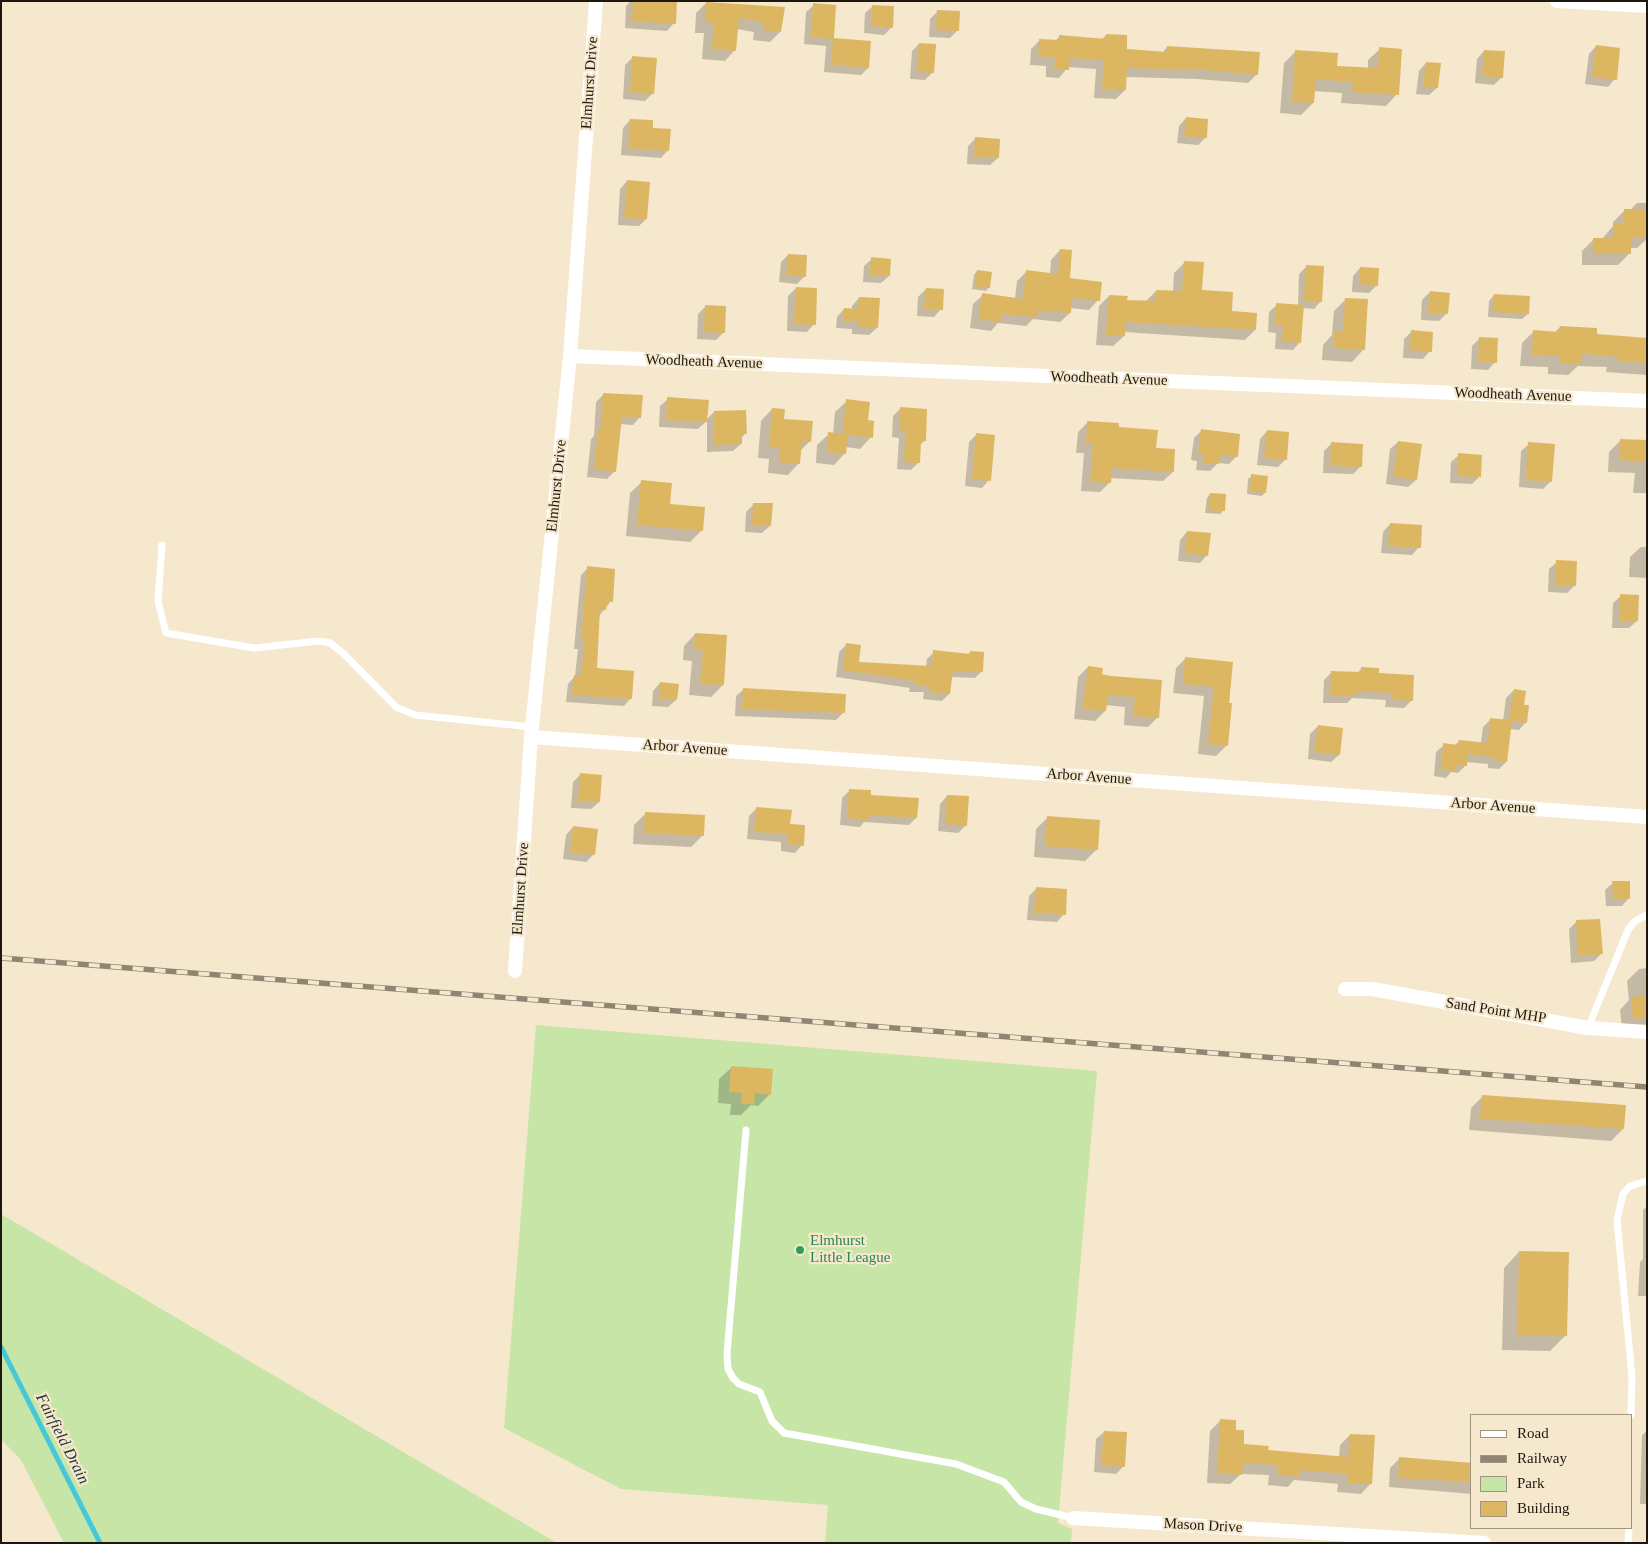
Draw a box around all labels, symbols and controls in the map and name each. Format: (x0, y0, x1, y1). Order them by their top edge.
street label: Elmhurst Drive (578, 36, 602, 130)
street label: Woodheath Avenue (645, 351, 763, 373)
street label: Woodheath Avenue (1050, 368, 1168, 390)
street label: Woodheath Avenue (1454, 384, 1572, 406)
street label: Elmhurst Drive (543, 439, 571, 533)
street label: Arbor Avenue (642, 736, 728, 760)
street label: Arbor Avenue (1046, 765, 1132, 789)
street label: Arbor Avenue (1450, 794, 1536, 818)
street label: Elmhurst Drive (509, 842, 533, 936)
street label: Sand Point MHP (1444, 994, 1548, 1028)
place label: Elmhurst Little League (810, 1232, 890, 1267)
marker: Elmhurst Little League (794, 1244, 806, 1256)
water label: Fairfield Drain (31, 1390, 93, 1488)
legend (1470, 1414, 1633, 1529)
text: Road (1517, 1425, 1549, 1441)
text: Railway (1517, 1450, 1567, 1466)
text: Park (1517, 1475, 1545, 1491)
text: Building (1517, 1500, 1570, 1516)
street label: Mason Drive (1163, 1515, 1243, 1537)

